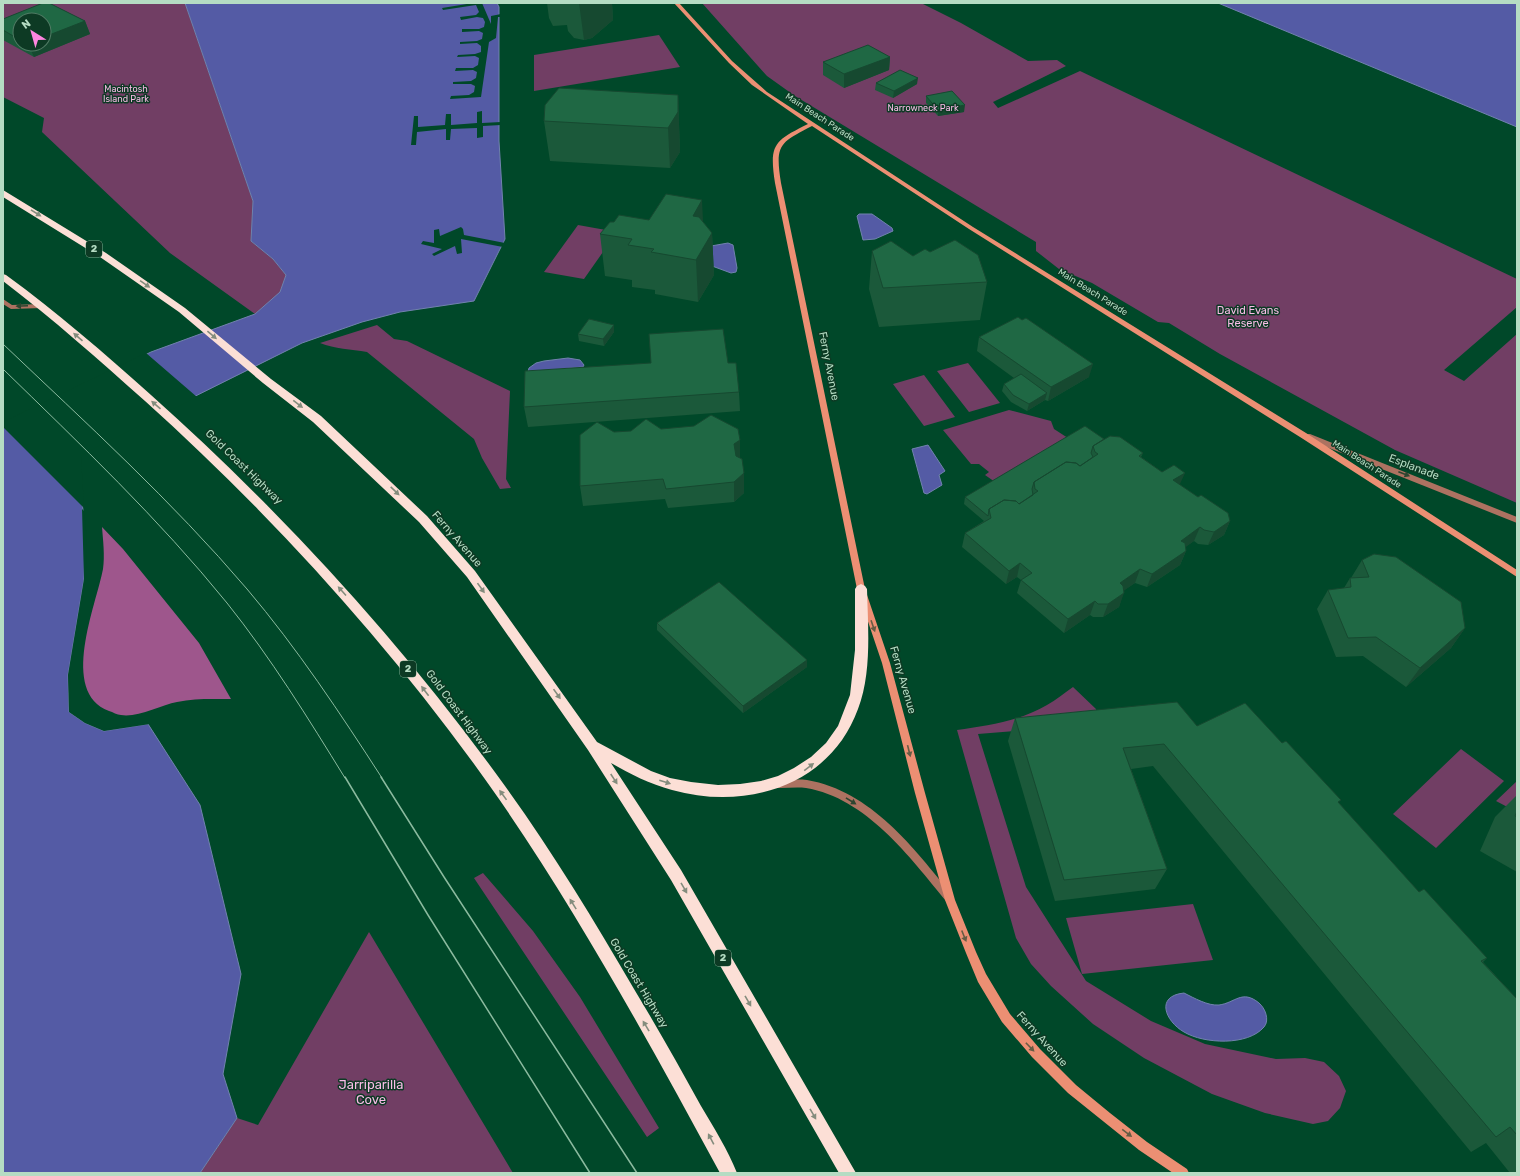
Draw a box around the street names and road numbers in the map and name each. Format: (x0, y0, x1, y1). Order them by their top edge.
street label: Main Beach Parade (784, 91, 856, 143)
road number: 2 (86, 241, 102, 257)
street label: Main Beach Parade (1056, 267, 1130, 317)
street label: Ferny Avenue (816, 330, 842, 402)
street label: Gold Coast Highway (203, 427, 285, 507)
street label: Main Beach Parade (1331, 438, 1403, 490)
street label: Esplanade (1387, 451, 1441, 483)
street label: Ferny Avenue (429, 508, 485, 570)
street label: Ferny Avenue (887, 645, 919, 715)
road number: 2 (400, 661, 416, 677)
street label: Gold Coast Highway (423, 667, 495, 757)
street label: Gold Coast Highway (607, 936, 671, 1030)
road number: 2 (715, 950, 731, 966)
street label: Ferny Avenue (1014, 1009, 1070, 1069)

